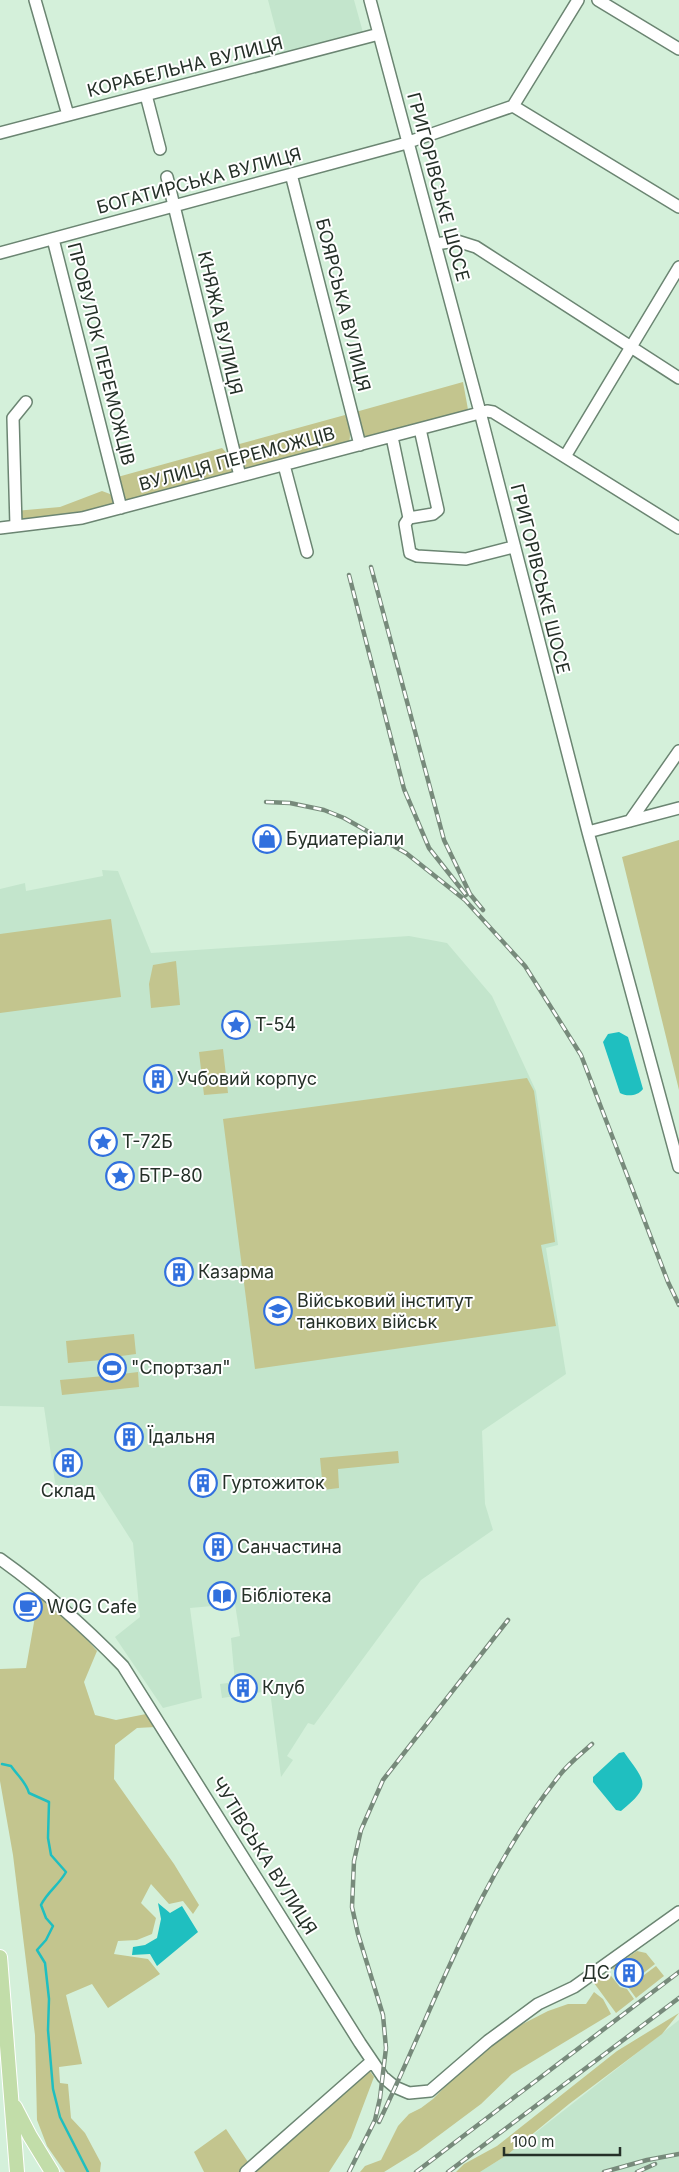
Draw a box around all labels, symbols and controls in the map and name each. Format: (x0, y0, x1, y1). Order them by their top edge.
street label: КОРАБЕЛЬНА ВУЛИЦЯ (85, 32, 285, 101)
street label: ГРИГОРІВСЬКЕ ШОСЕ (403, 90, 474, 284)
street label: БОГАТИРСЬКА ВУЛИЦЯ (94, 143, 303, 218)
street label: БОЯРСЬКА ВУЛИЦЯ (312, 216, 375, 394)
street label: ПРОВУЛОК ПЕРЕМОЖЦІВ (64, 240, 139, 467)
street label: КНЯЖА ВУЛИЦЯ (194, 249, 247, 397)
street label: ВУЛИЦЯ ПЕРЕМОЖЦІВ (136, 422, 337, 495)
street label: ГРИГОРІВСЬКЕ ШОСЕ (507, 482, 574, 676)
shop icon: Будиатеріали (252, 824, 282, 854)
place label: Будиатеріали (286, 828, 404, 849)
place icon: Т-54 (221, 1010, 251, 1040)
place label: Т-54 (255, 1014, 296, 1035)
building icon: Учбовий корпус (143, 1064, 173, 1094)
place label: Учбовий корпус (177, 1068, 317, 1089)
place icon: Т-72Б (88, 1127, 118, 1157)
place label: Т-72Б (122, 1131, 173, 1152)
place icon: БТР-80 (105, 1161, 135, 1191)
place label: БТР-80 (139, 1165, 203, 1186)
building icon: Казарма (164, 1257, 194, 1287)
place label: Казарма (198, 1261, 274, 1282)
place label: Військовий інститут танкових військ (297, 1290, 473, 1332)
school or university icon: Військовий інститут танкових військ (263, 1296, 293, 1326)
sports icon: "Спортзал" (97, 1353, 127, 1383)
place label: "Спортзал" (131, 1357, 231, 1378)
building icon: Їдальня (114, 1422, 144, 1452)
place label: Їдальня (147, 1425, 215, 1447)
building icon: Склад (53, 1448, 83, 1478)
building icon: Гуртожиток (188, 1468, 218, 1498)
place label: Гуртожиток (222, 1472, 325, 1493)
place label: Склад (41, 1480, 95, 1501)
building icon: Санчастина (203, 1532, 233, 1562)
place label: Санчастина (237, 1536, 342, 1557)
library icon: Бібліотека (207, 1581, 237, 1611)
place label: Бібліотека (241, 1585, 332, 1606)
cafe icon: WOG Cafe (13, 1592, 43, 1622)
place label: WOG Cafe (47, 1596, 137, 1617)
building icon: Клуб (228, 1673, 258, 1703)
place label: Клуб (262, 1677, 305, 1698)
street label: ЧУТІВСЬКА ВУЛИЦЯ (207, 1773, 321, 1938)
building icon: ДС (614, 1958, 644, 1988)
place label: ДС (582, 1962, 610, 1983)
scale bar (504, 2124, 620, 2156)
text: 100 m (512, 2132, 554, 2151)

